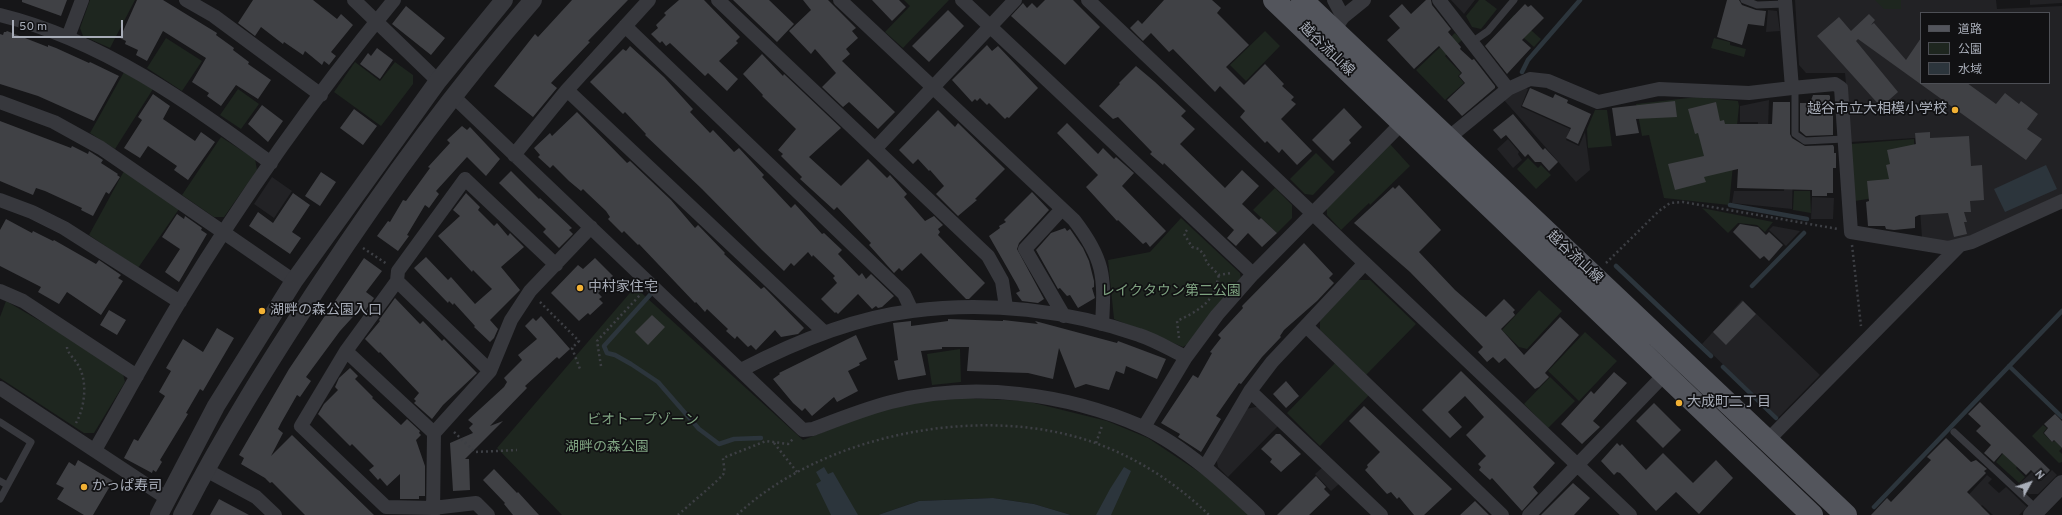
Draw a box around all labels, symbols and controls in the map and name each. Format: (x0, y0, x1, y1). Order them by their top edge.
scale bar (14, 12, 125, 38)
legend (1920, 12, 2050, 84)
text: 50 m (19, 19, 47, 35)
street label: 越谷流山線 (1295, 20, 1357, 80)
text: 道路 (1958, 22, 1982, 38)
text: 公園 (1958, 42, 1982, 58)
text: 水域 (1958, 62, 1982, 78)
place label: 越谷市立大相模小学校 (1807, 102, 1947, 118)
marker: 越谷市立大相模小学校 (1950, 105, 1960, 115)
street label: 越谷流山線 (1543, 228, 1605, 288)
place label: 中村家住宅 (588, 280, 658, 296)
marker: 中村家住宅 (575, 283, 585, 293)
park label: レイクタウン第二公園 (1101, 284, 1241, 300)
place label: 湖畔の森公園入口 (270, 303, 382, 319)
marker: 湖畔の森公園入口 (257, 306, 267, 316)
place label: 大成町二丁目 (1687, 395, 1771, 411)
marker: 大成町二丁目 (1674, 398, 1684, 408)
park label: ビオトープゾーン (587, 413, 699, 429)
park label: 湖畔の森公園 (565, 440, 649, 456)
north arrow (2010, 463, 2050, 503)
text: N (2031, 468, 2047, 483)
place label: かっぱ寿司 (92, 479, 162, 495)
marker: かっぱ寿司 (79, 482, 89, 492)

